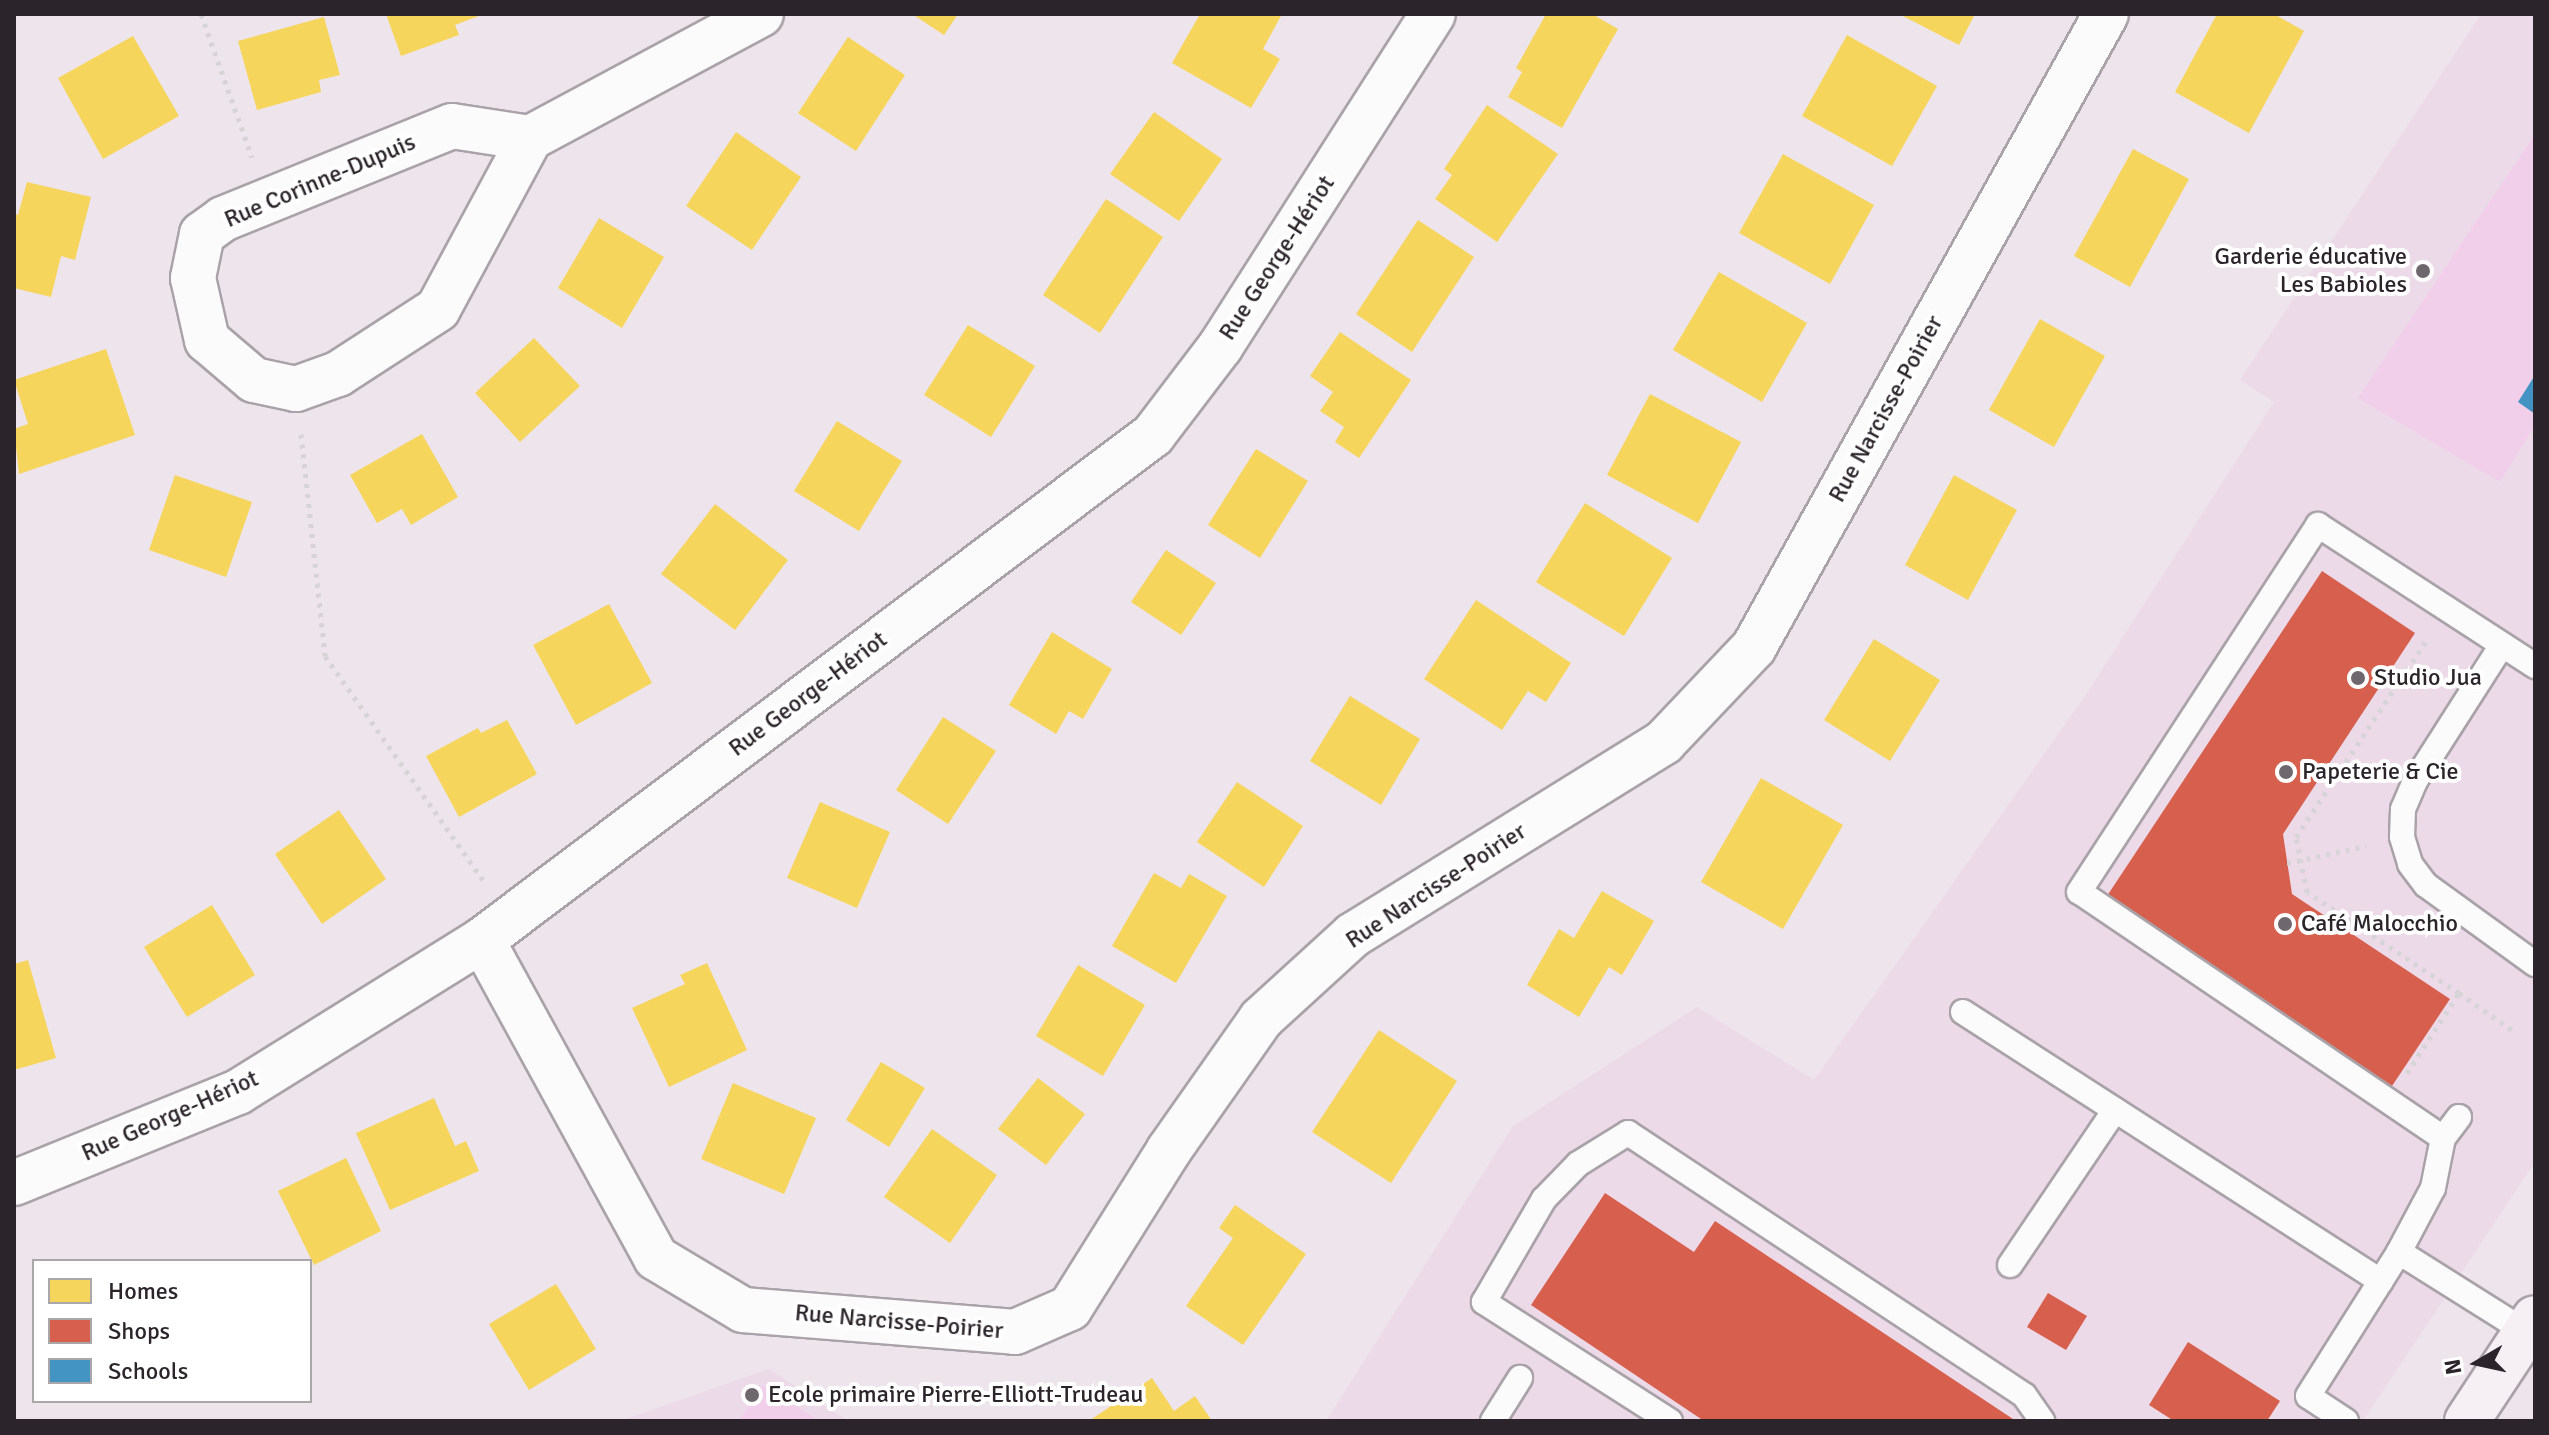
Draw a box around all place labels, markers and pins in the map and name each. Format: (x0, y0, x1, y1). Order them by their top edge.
place label: Garderie éducative Les Babioles (2215, 243, 2407, 299)
marker: Garderie éducative Les Babioles (2414, 262, 2432, 280)
place label: Studio Jua (2374, 664, 2482, 692)
marker: Studio Jua (2349, 669, 2367, 687)
place label: Papeterie & Cie (2302, 758, 2458, 786)
marker: Papeterie & Cie (2277, 763, 2295, 781)
place label: Café Malocchio (2301, 910, 2458, 938)
marker: Café Malocchio (2276, 915, 2294, 933)
place label: Ecole primaire Pierre-Elliott-Trudeau (768, 1381, 1143, 1409)
marker: Ecole primaire Pierre-Elliott-Trudeau (743, 1386, 761, 1404)

